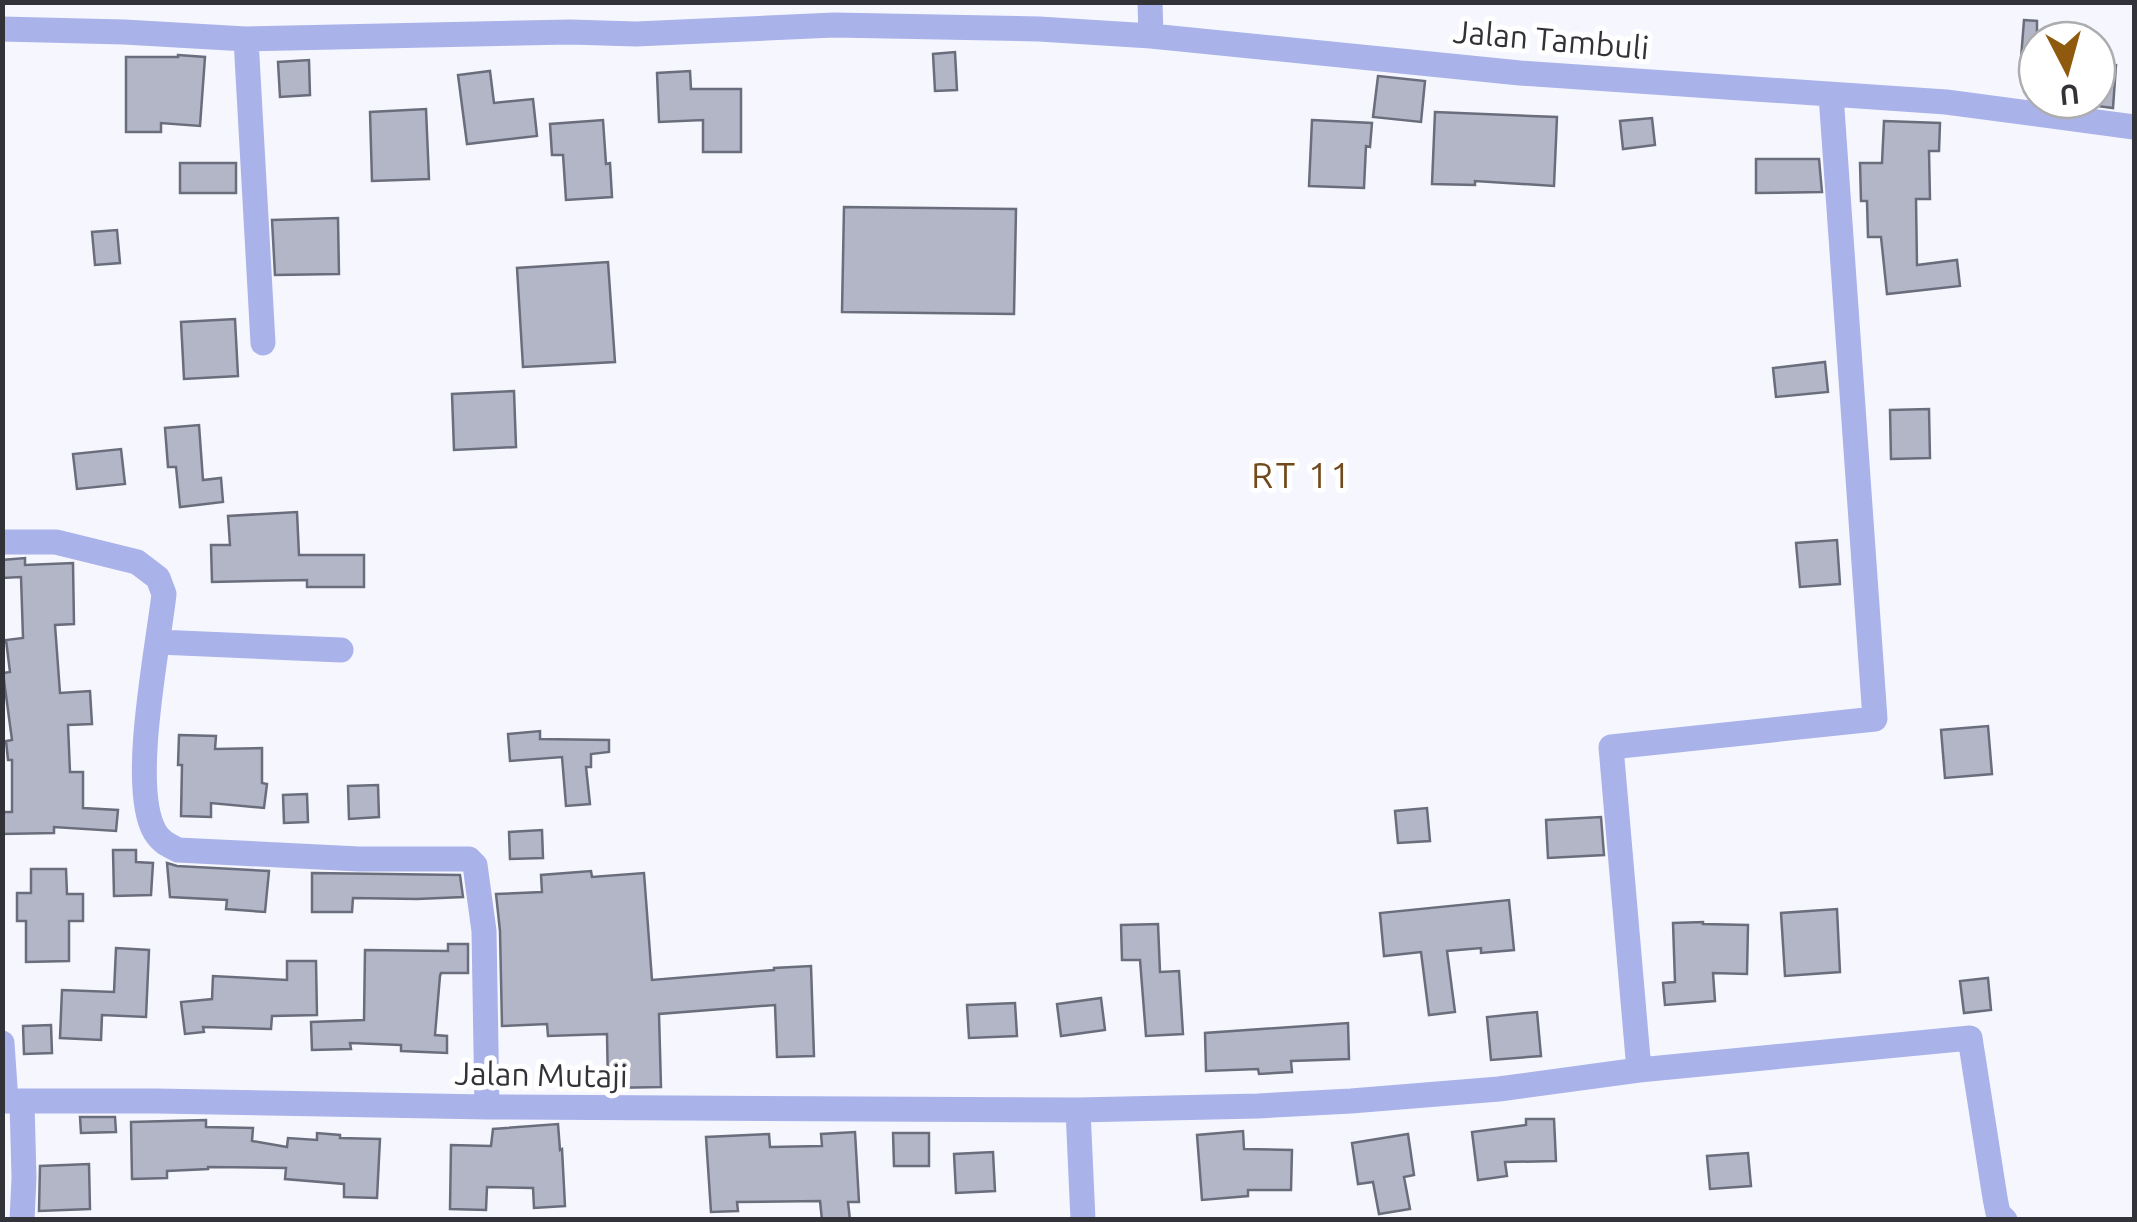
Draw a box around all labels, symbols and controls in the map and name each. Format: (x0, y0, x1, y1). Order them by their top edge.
street label: Jalan Tambuli (1452, 13, 1651, 65)
north arrow (2017, 20, 2117, 120)
text: U (2058, 79, 2081, 112)
district label: RT 11 (1251, 455, 1353, 495)
street label: Jalan Mutaji (454, 1054, 628, 1094)

